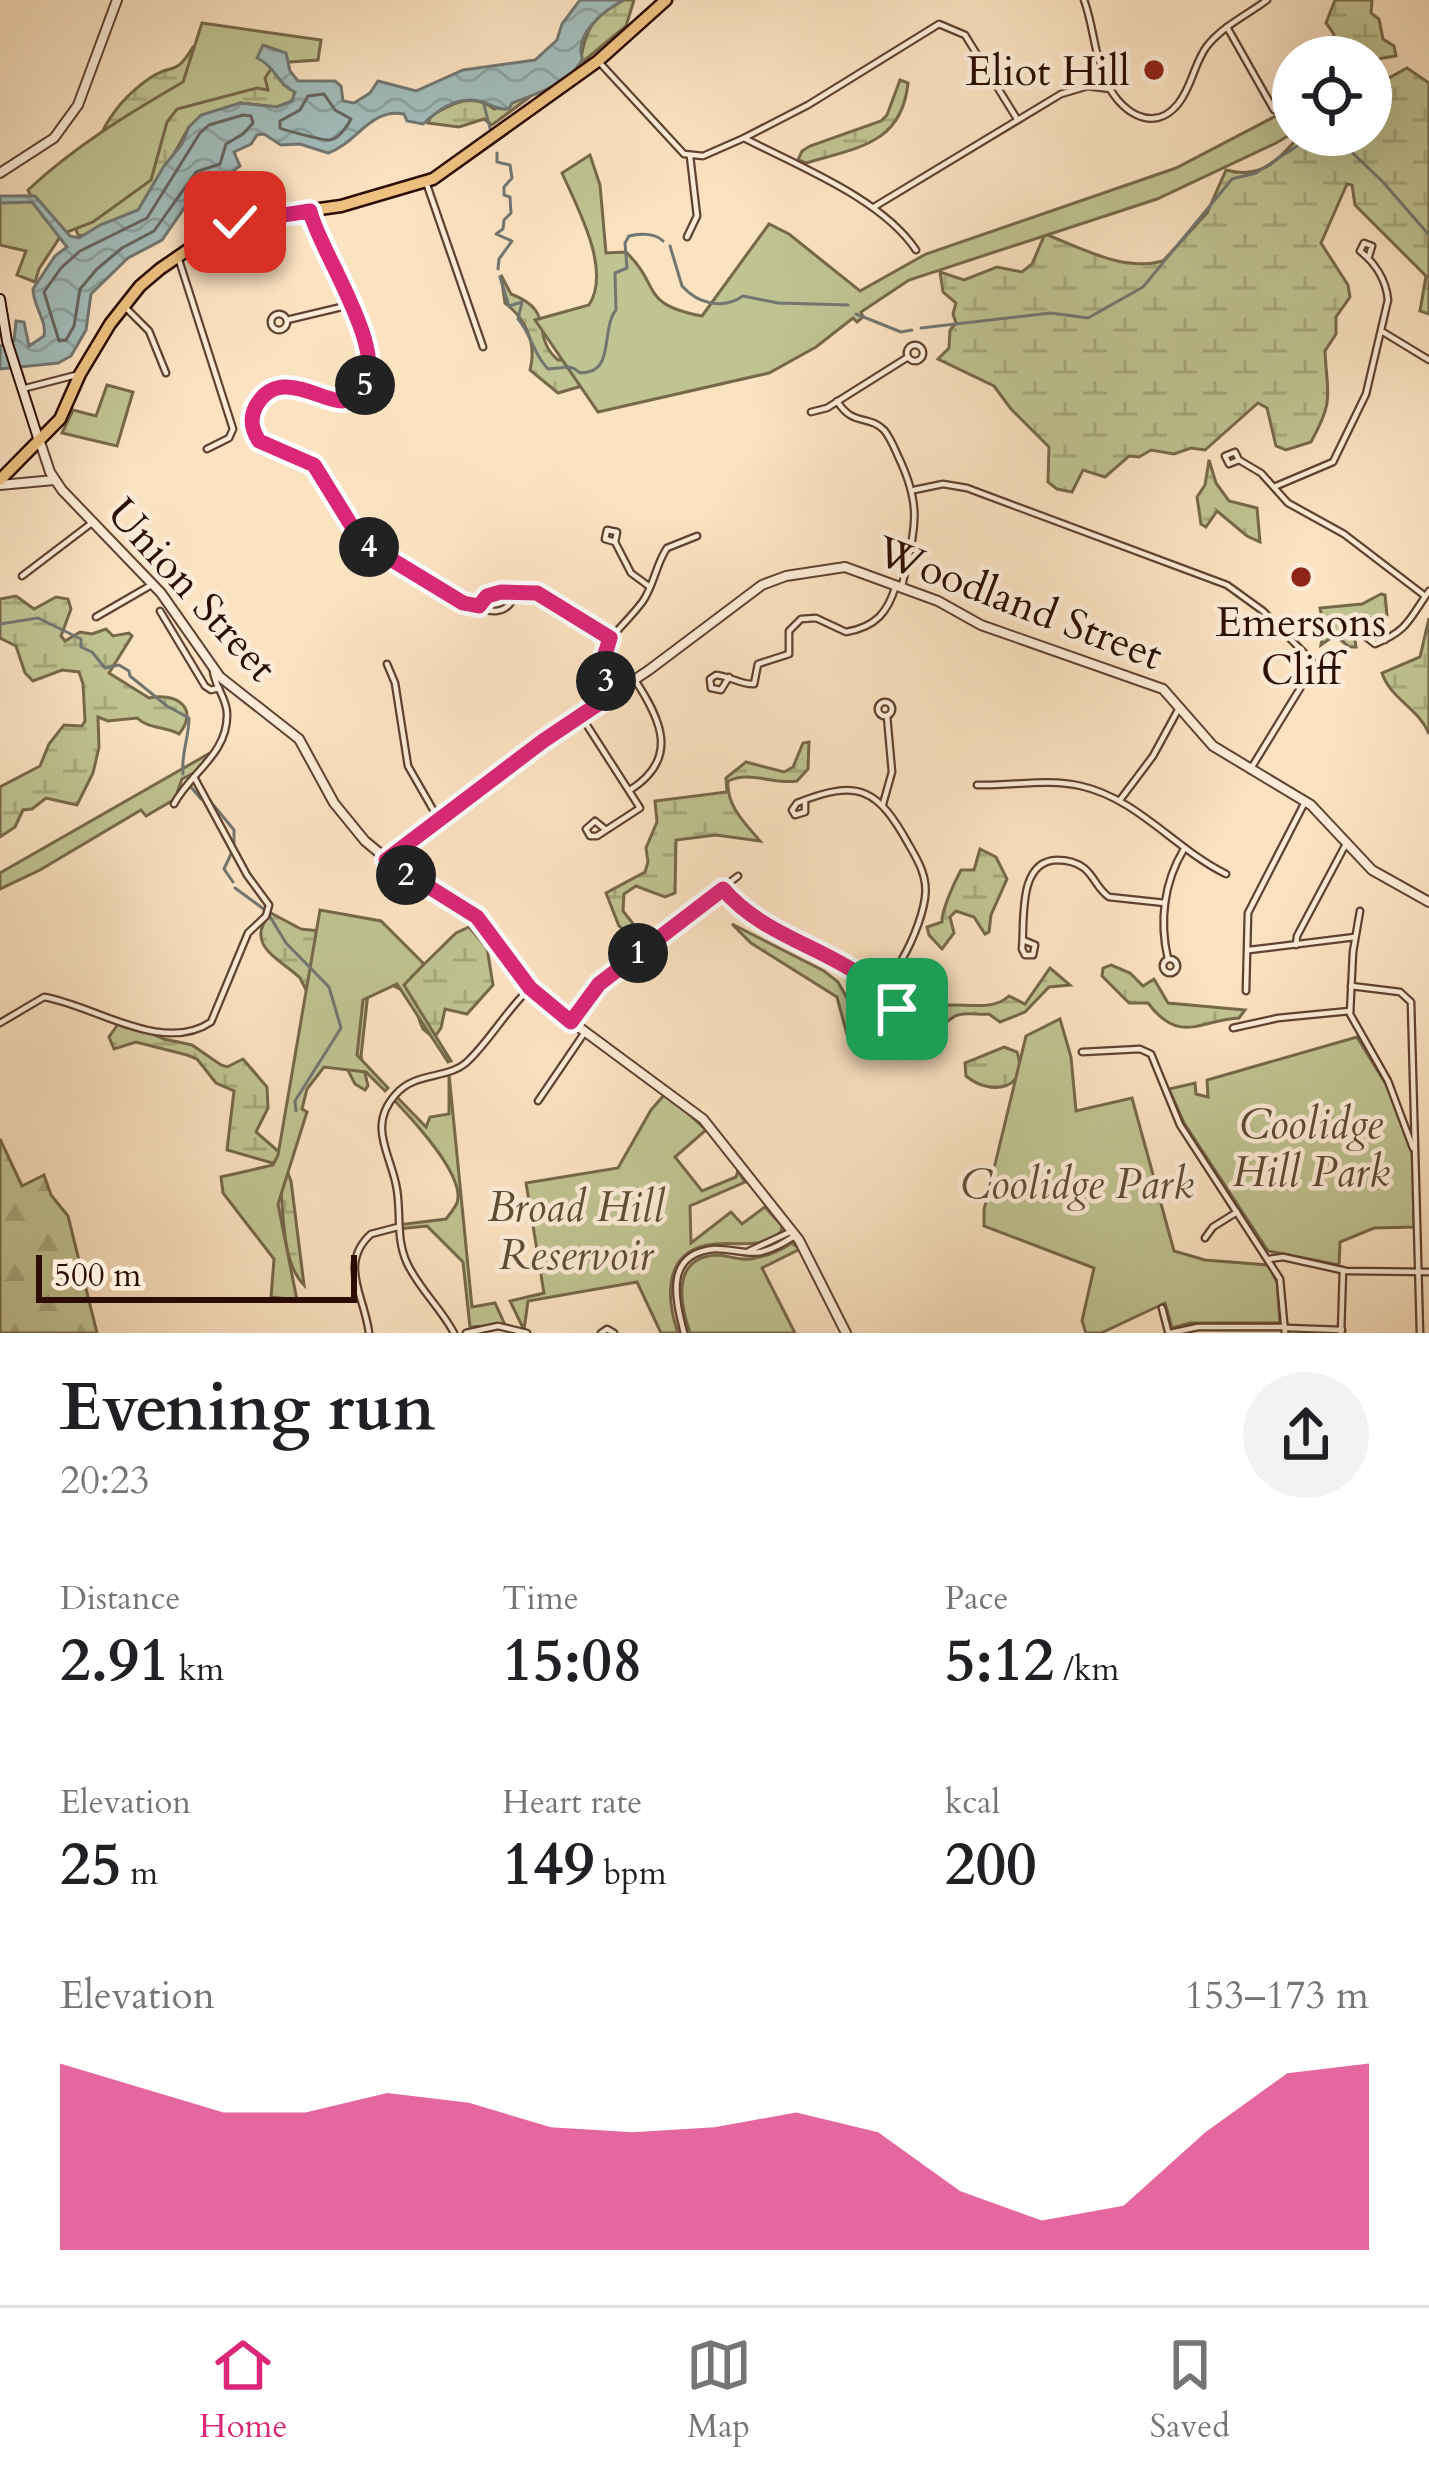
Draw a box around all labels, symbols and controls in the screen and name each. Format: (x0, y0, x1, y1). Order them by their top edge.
map controls (1272, 36, 1392, 156)
button: locate (1272, 36, 1392, 156)
place label: Eliot Hill (966, 43, 1130, 100)
marker: Eliot Hill (1141, 57, 1167, 83)
pin (184, 171, 286, 273)
icon: check (202, 189, 268, 255)
pin: 5 (335, 355, 395, 415)
text: 5 (357, 362, 373, 407)
street label: Union Street (94, 486, 290, 694)
pin: 4 (339, 517, 399, 577)
street label: Woodland Street (868, 522, 1170, 684)
text: 4 (361, 524, 377, 569)
marker: Emersons Cliff (1288, 564, 1314, 590)
place label: Emersons Cliff (1216, 594, 1386, 699)
pin: 3 (576, 651, 636, 711)
text: 3 (598, 658, 614, 703)
pin: 2 (376, 845, 436, 905)
text: 2 (398, 852, 414, 897)
pin: 1 (608, 923, 668, 983)
text: 1 (630, 930, 646, 975)
pin (846, 958, 948, 1060)
icon: arrive (864, 976, 930, 1042)
park label: Coolidge Hill Park (1232, 1096, 1390, 1201)
park label: Coolidge Park (960, 1156, 1194, 1213)
park label: Broad Hill Reservoir (488, 1179, 666, 1284)
scale bar (36, 1249, 357, 1302)
text: 500 m (54, 1253, 141, 1298)
text: Evening run (60, 1364, 435, 1453)
button: share (1243, 1372, 1369, 1498)
text: 20:23 (60, 1454, 150, 1507)
text: Distance (60, 1576, 181, 1621)
text: Time (502, 1576, 579, 1621)
text: Pace (945, 1576, 1008, 1621)
text: 2.91 (60, 1621, 170, 1702)
text: 15:08 (502, 1621, 643, 1702)
text: 5:12 (945, 1621, 1054, 1702)
text: km (170, 1647, 224, 1692)
text: /km (1054, 1647, 1119, 1692)
text: Elevation (60, 1780, 191, 1825)
text: Heart rate (502, 1780, 642, 1825)
text: kcal (945, 1780, 1000, 1825)
text: 25 (60, 1825, 121, 1906)
text: 149 (502, 1825, 595, 1906)
text: 200 (945, 1825, 1037, 1906)
text: m (121, 1851, 158, 1896)
text: bpm (595, 1851, 667, 1896)
text: Elevation (60, 1969, 215, 2022)
text: 153–173 m (1184, 1969, 1369, 2022)
tab: Home (199, 2332, 287, 2449)
tab: Map (686, 2332, 752, 2449)
tab: Saved (1150, 2332, 1230, 2449)

